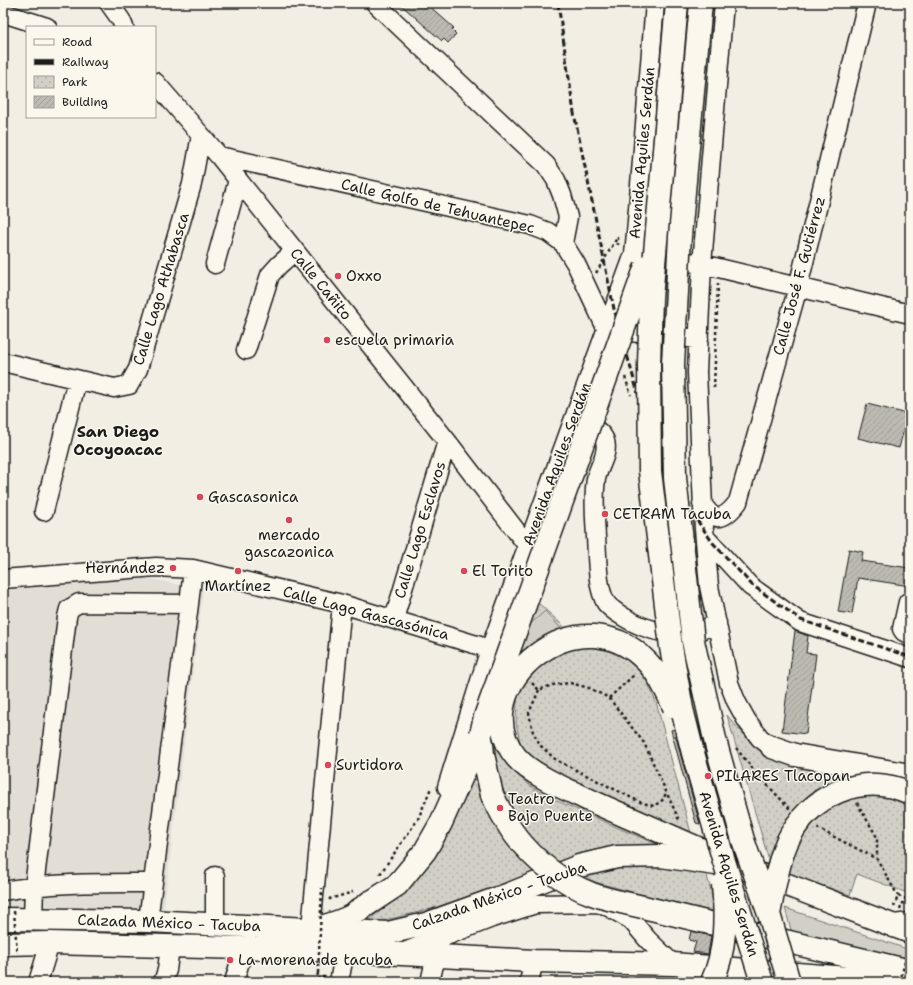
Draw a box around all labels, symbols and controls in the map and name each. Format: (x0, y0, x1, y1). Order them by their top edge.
legend (26, 26, 156, 118)
text: Road (62, 34, 93, 50)
text: Railway (62, 54, 109, 70)
street label: Avenida Aquiles Serdán (625, 66, 659, 240)
text: Park (62, 74, 88, 90)
text: Building (62, 94, 108, 110)
street label: Calle Golfo de Tehuantepec (339, 174, 537, 238)
street label: Calle José F. Gutiérrez (768, 194, 830, 358)
street label: Calle Lago Athabasca (128, 210, 194, 368)
street label: Calle Cañito (286, 244, 356, 324)
place label: Oxxo (346, 266, 382, 286)
marker: Oxxo (333, 271, 343, 281)
place label: escuela primaria (335, 330, 455, 350)
marker: escuela primaria (322, 335, 332, 345)
street label: Avenida Aquiles Serdán (518, 380, 596, 548)
district label: San Diego Ocoyoacac (73, 421, 163, 460)
street label: Calle Lago Esclavos (390, 459, 450, 601)
place label: Gascasonica (208, 487, 299, 507)
marker: Gascasonica (195, 492, 205, 502)
place label: CETRAM Tacuba (613, 504, 732, 524)
marker: CETRAM Tacuba (600, 509, 610, 519)
marker: mercado gascazonica (284, 515, 294, 525)
place label: mercado gascazonica (244, 525, 334, 562)
place label: Hernández (85, 558, 165, 578)
place label: El Torito (472, 561, 533, 581)
marker: Hernández (168, 563, 178, 573)
marker: Martínez (233, 566, 243, 576)
marker: El Torito (459, 566, 469, 576)
place label: Martínez (205, 576, 271, 596)
street label: Calle Lago Gascasónica (281, 581, 452, 645)
place label: Surtidora (336, 755, 404, 775)
marker: Surtidora (323, 760, 333, 770)
place label: PILARES Tlacopan (716, 766, 850, 786)
marker: PILARES Tlacopan (703, 771, 713, 781)
place label: Teatro Bajo Puente (508, 789, 593, 826)
street label: Avenida Aquiles Serdán (694, 789, 764, 959)
marker: Teatro Bajo Puente (495, 803, 505, 813)
street label: Calzada México - Tacuba (409, 856, 590, 935)
street label: Calzada México - Tacuba (77, 910, 262, 936)
place label: La morena de tacuba (238, 950, 393, 970)
marker: La morena de tacuba (225, 955, 235, 965)

